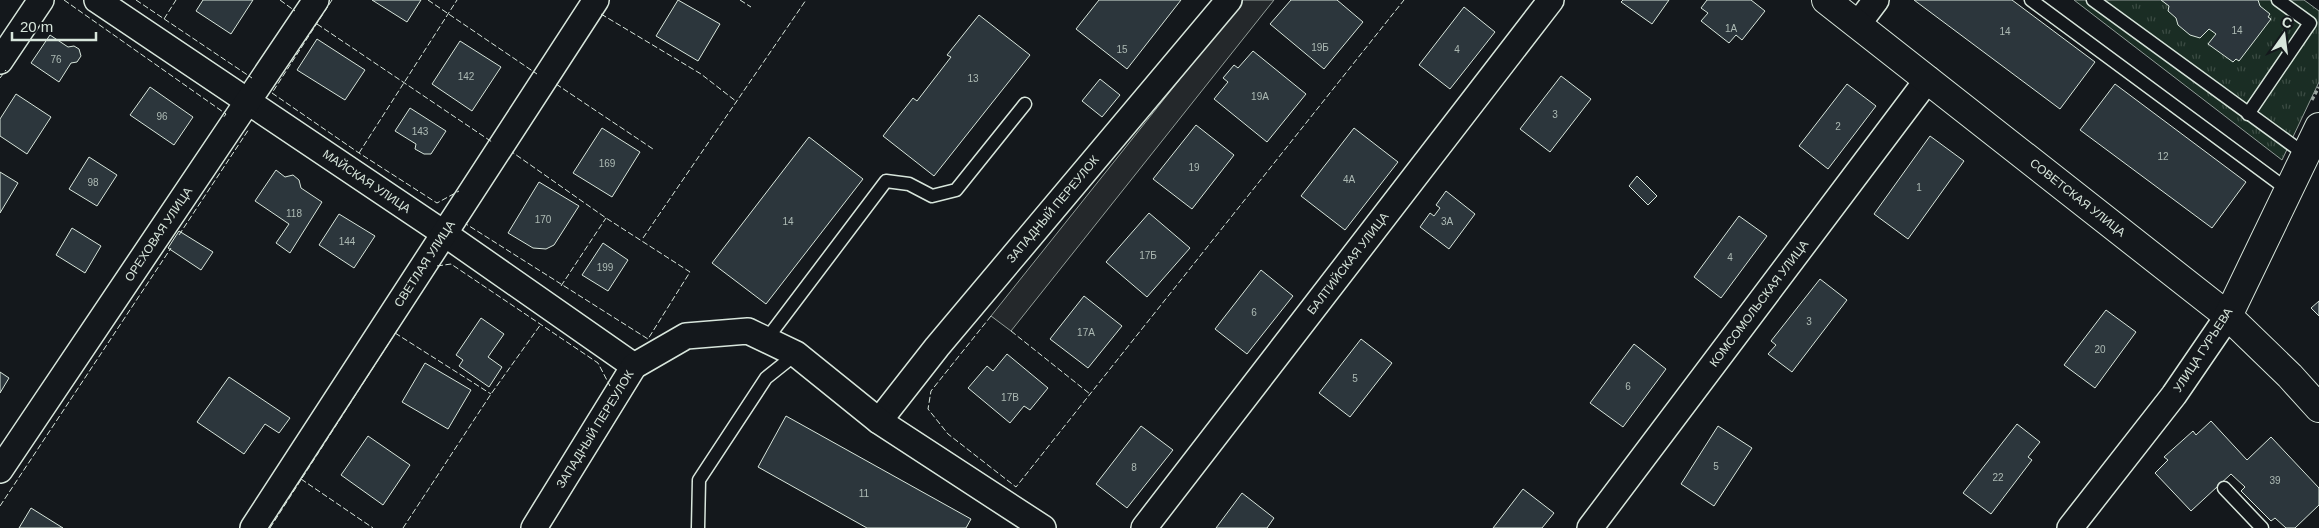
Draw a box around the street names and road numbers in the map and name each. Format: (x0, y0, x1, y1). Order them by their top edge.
street label: МАЙСКАЯ УЛИЦА (320, 147, 413, 216)
street label: ЗАПАДНЫЙ ПЕРЕУЛОК (1004, 153, 1102, 266)
street label: СОВЕТСКАЯ УЛИЦА (2027, 156, 2128, 240)
street label: ОРЕХОВАЯ УЛИЦА (122, 185, 195, 284)
street label: БАЛТИЙСКАЯ УЛИЦА (1304, 210, 1392, 317)
street label: СВЕТЛАЯ УЛИЦА (391, 218, 458, 310)
street label: КОМСОМОЛЬСКАЯ УЛИЦА (1707, 237, 1811, 370)
street label: УЛИЦА ГУРЬЕВА (2171, 305, 2235, 395)
street label: ЗАПАДНЫЙ ПЕРЕУЛОК (553, 368, 637, 491)

